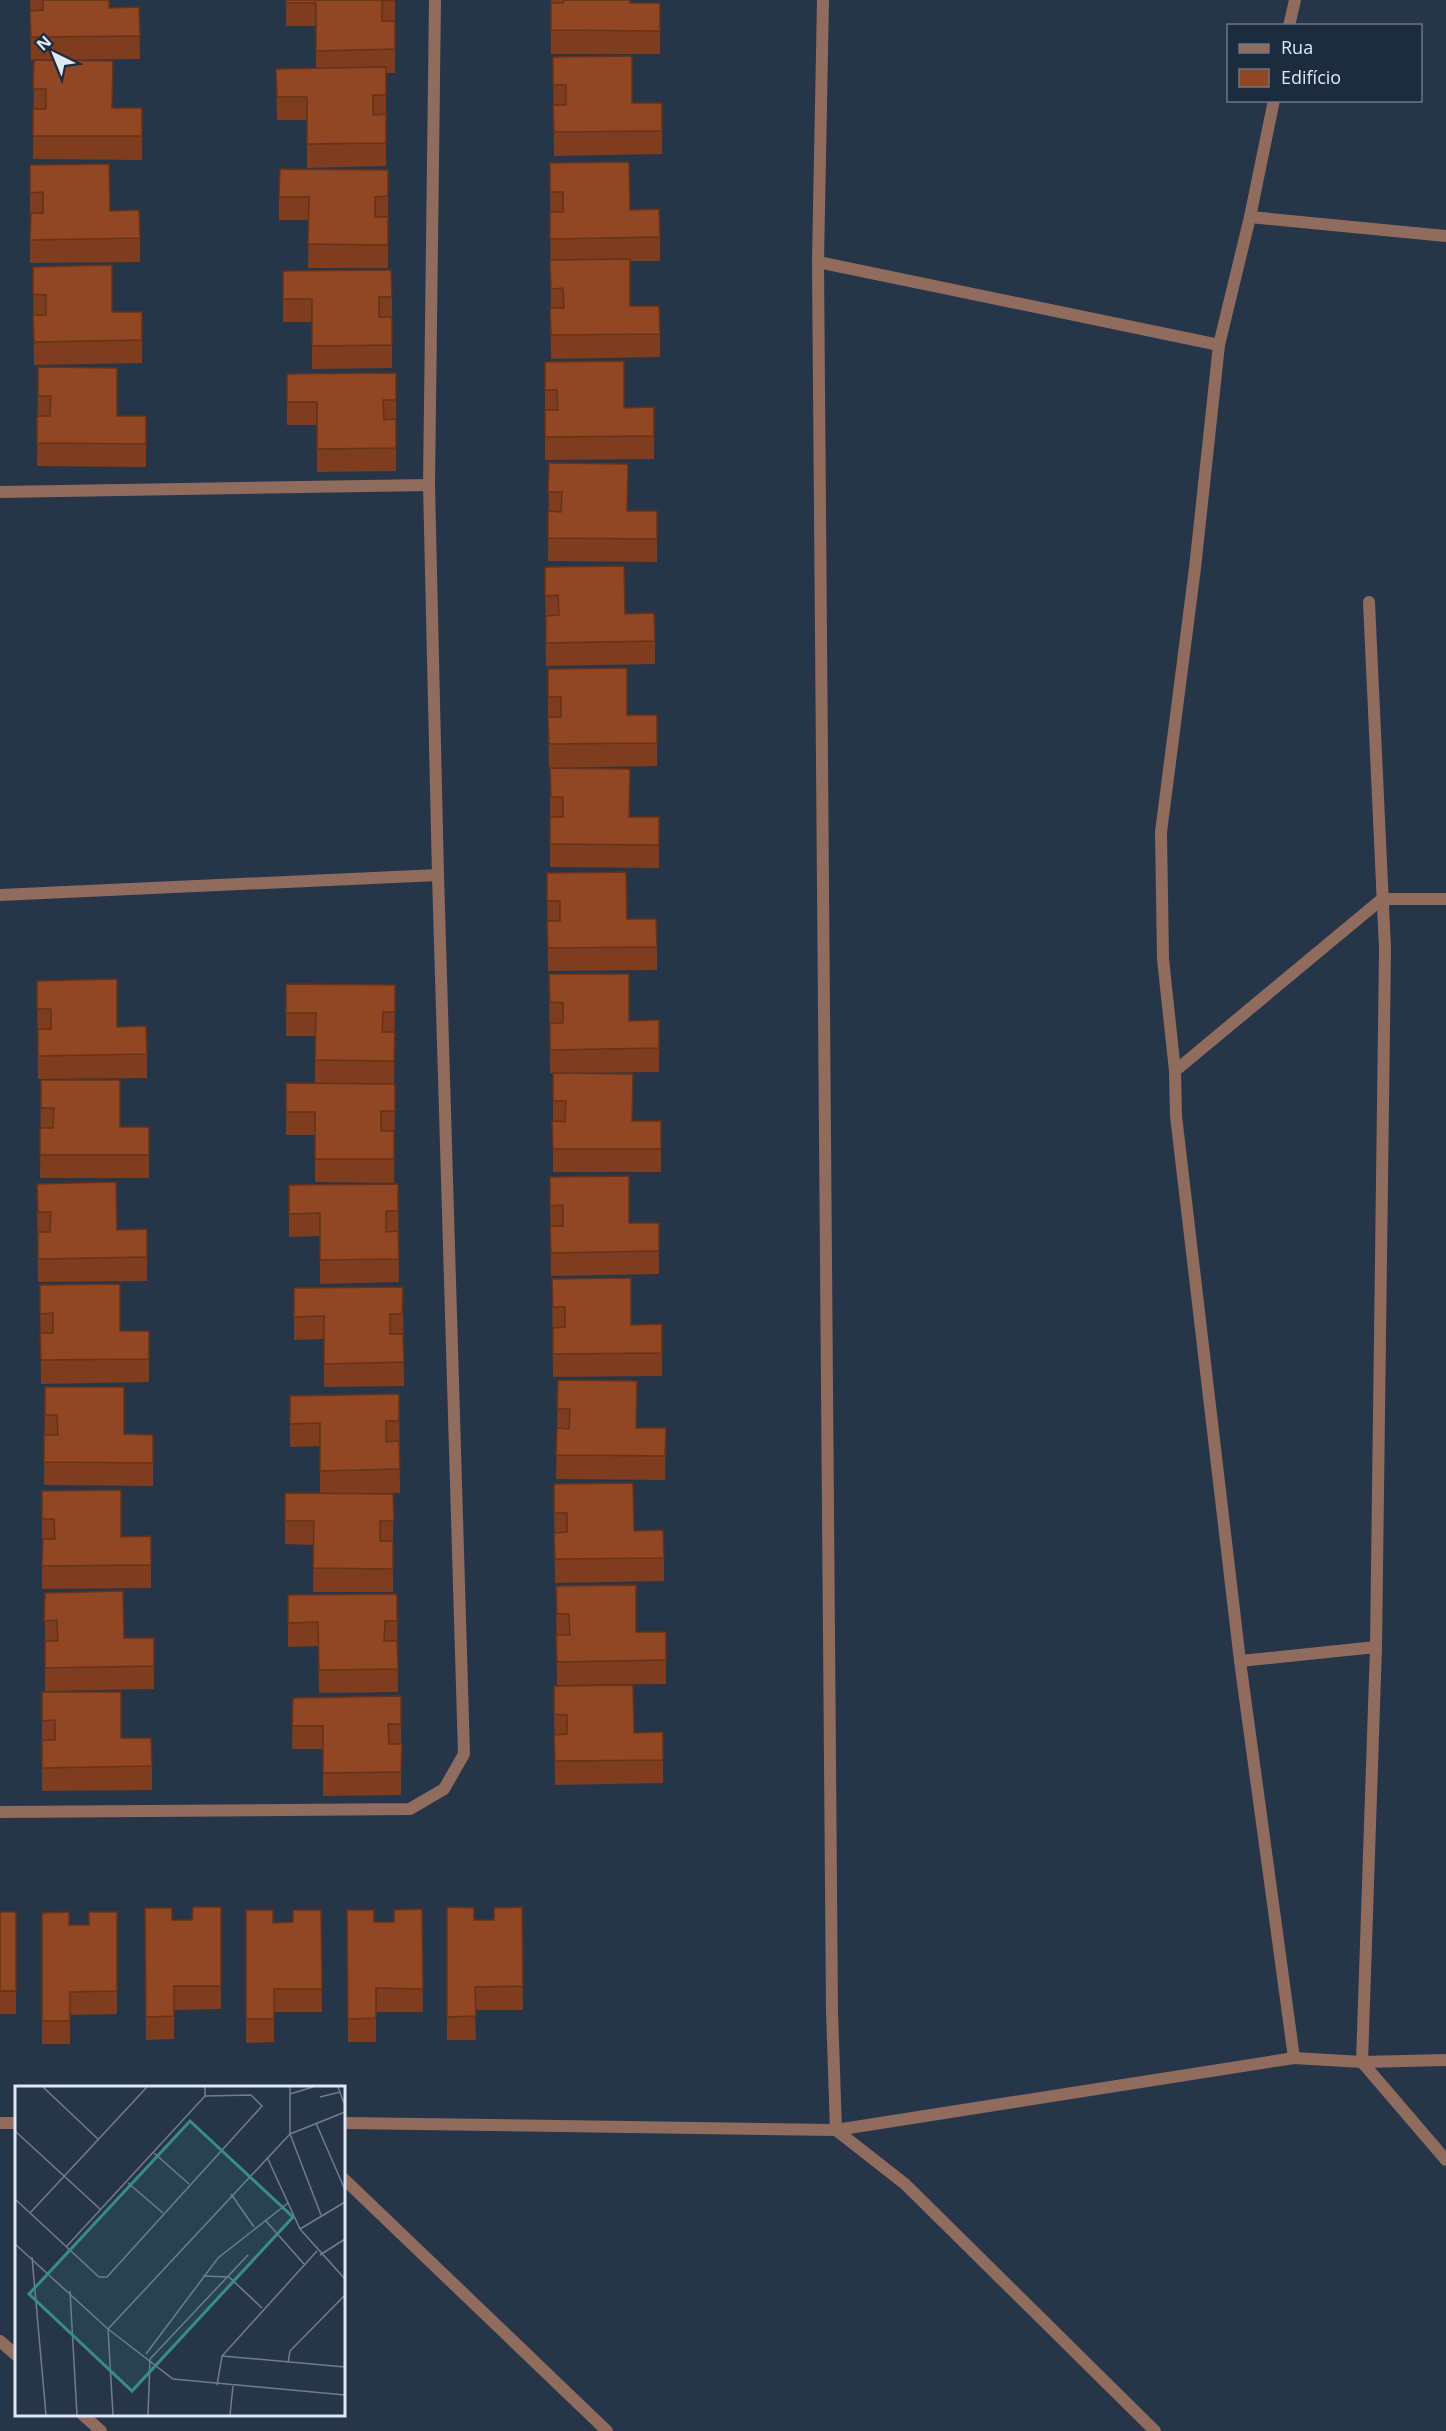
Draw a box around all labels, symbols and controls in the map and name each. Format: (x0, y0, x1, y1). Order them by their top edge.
north arrow (24, 24, 84, 84)
legend (1227, 24, 1422, 102)
text: N (32, 31, 56, 56)
text: Rua (1281, 35, 1313, 59)
text: Edifício (1281, 65, 1341, 89)
inset map (15, 2086, 345, 2416)

